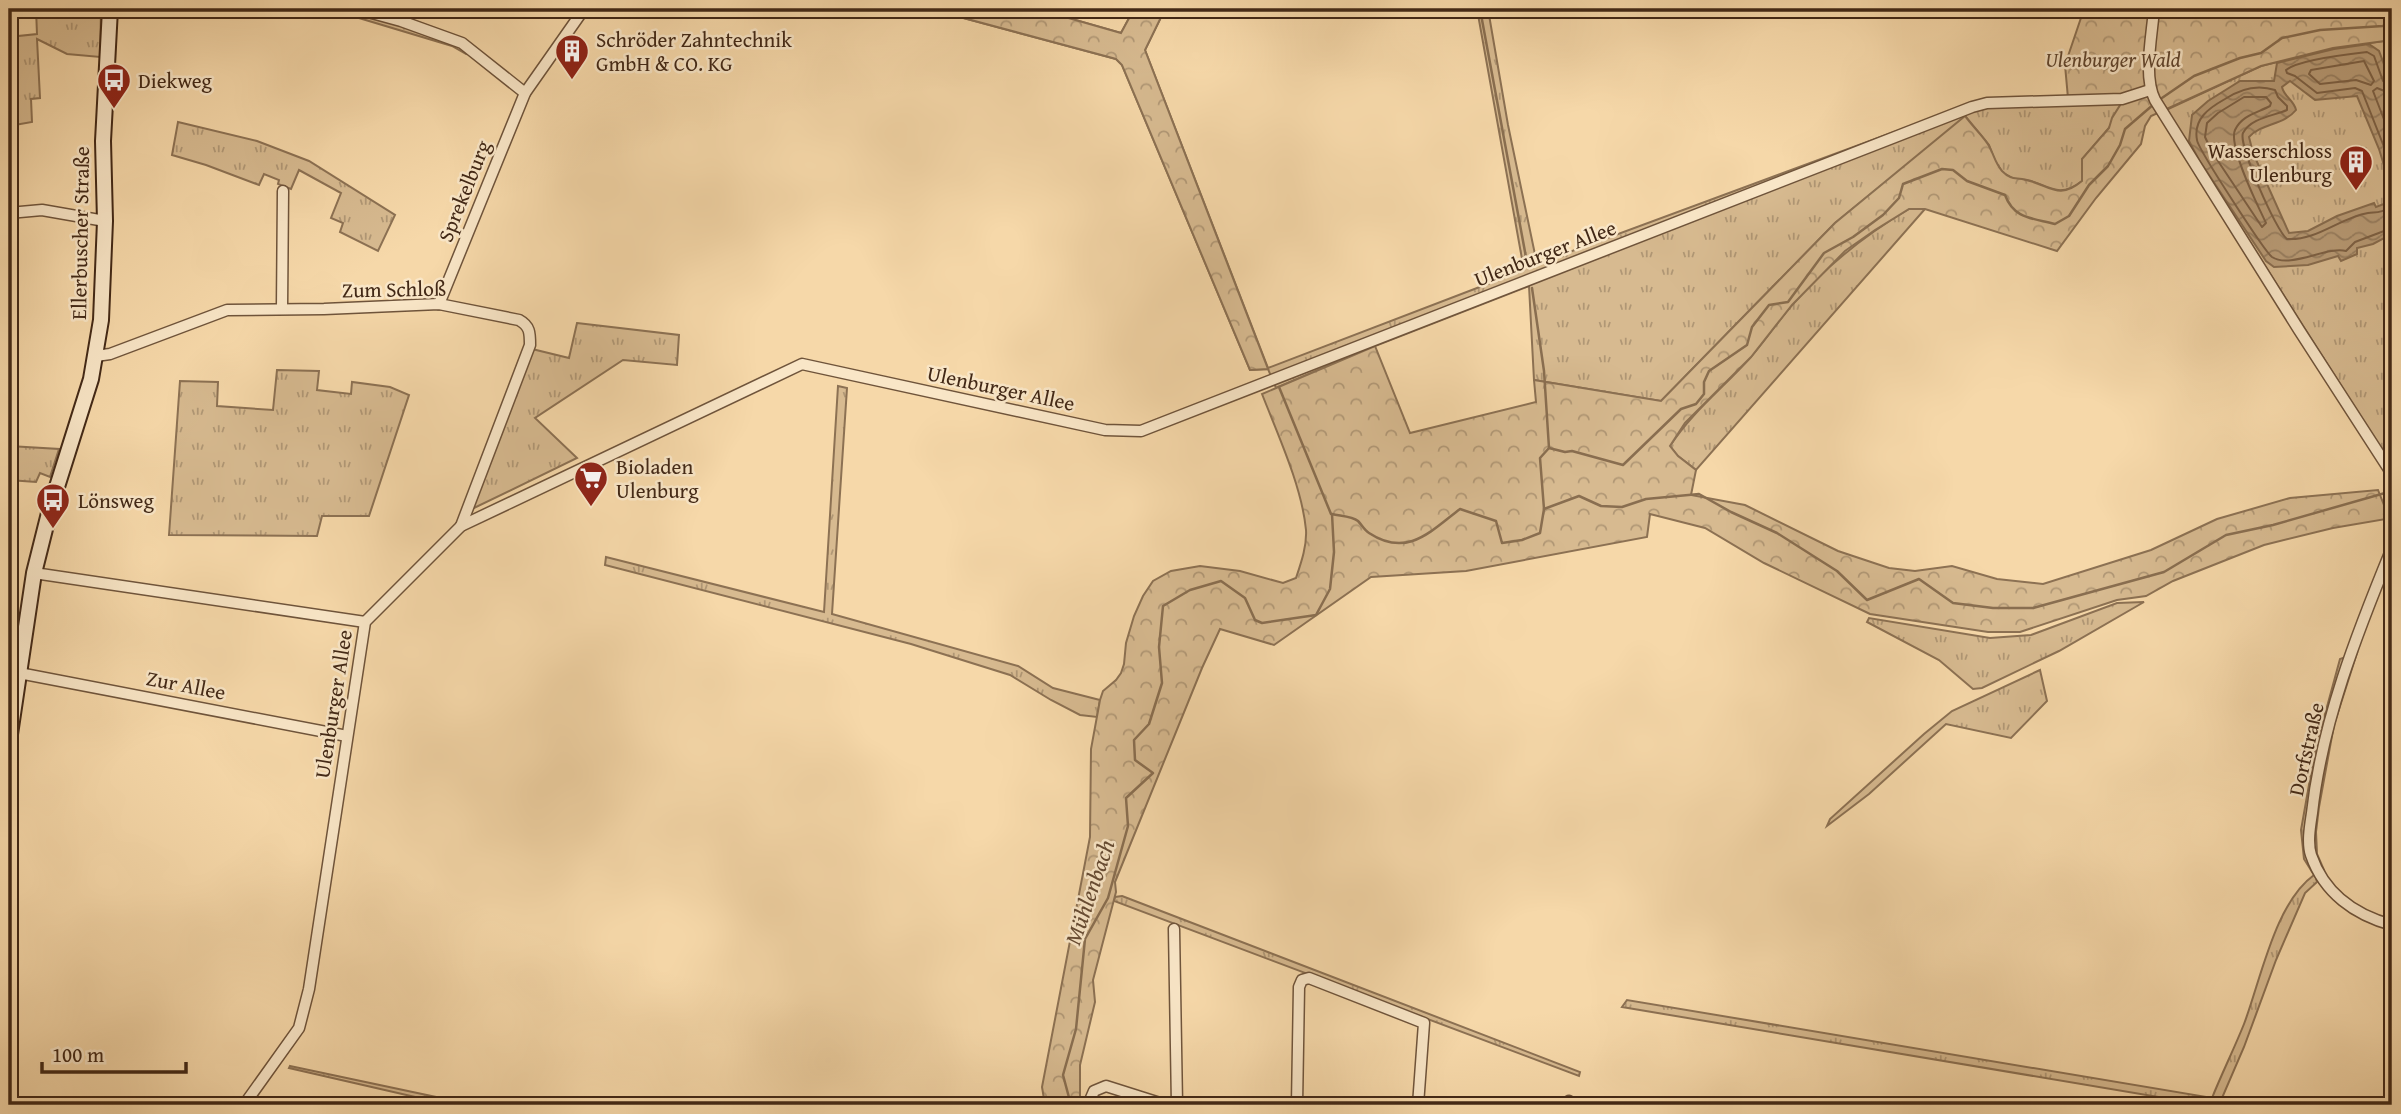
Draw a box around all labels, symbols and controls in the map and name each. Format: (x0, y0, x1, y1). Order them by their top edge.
place label: Schröder Zahntechnik GmbH & CO. KG (596, 24, 792, 79)
building icon: Schröder Zahntechnik GmbH & CO. KG (553, 32, 591, 81)
park label: Ulenburger Wald (2045, 44, 2181, 75)
bus stop icon: Diekweg (95, 61, 133, 110)
place label: Diekweg (138, 65, 213, 96)
street label: Sprekelburg (430, 135, 499, 246)
place label: Wasserschloss Ulenburg (2207, 135, 2333, 190)
building icon: Wasserschloss Ulenburg (2337, 143, 2375, 192)
street label: Ellerbuscher Straße (63, 146, 97, 320)
street label: Ulenburger Allee (1469, 212, 1621, 294)
street label: Zum Schloß (342, 273, 446, 305)
street label: Ulenburger Allee (924, 357, 1078, 419)
place label: Bioladen Ulenburg (616, 451, 699, 506)
supermarket icon: Bioladen Ulenburg (572, 459, 610, 508)
bus stop icon: Lönsweg (34, 481, 72, 530)
place label: Lönsweg (78, 485, 154, 516)
street label: Ulenburger Allee (306, 627, 360, 781)
street label: Zur Allee (144, 662, 228, 708)
street label: Dorfstraße (2280, 699, 2332, 799)
water label: Mühlenbach (1056, 835, 1123, 949)
scale bar (42, 1030, 186, 1074)
text: 100 m (52, 1039, 104, 1070)

